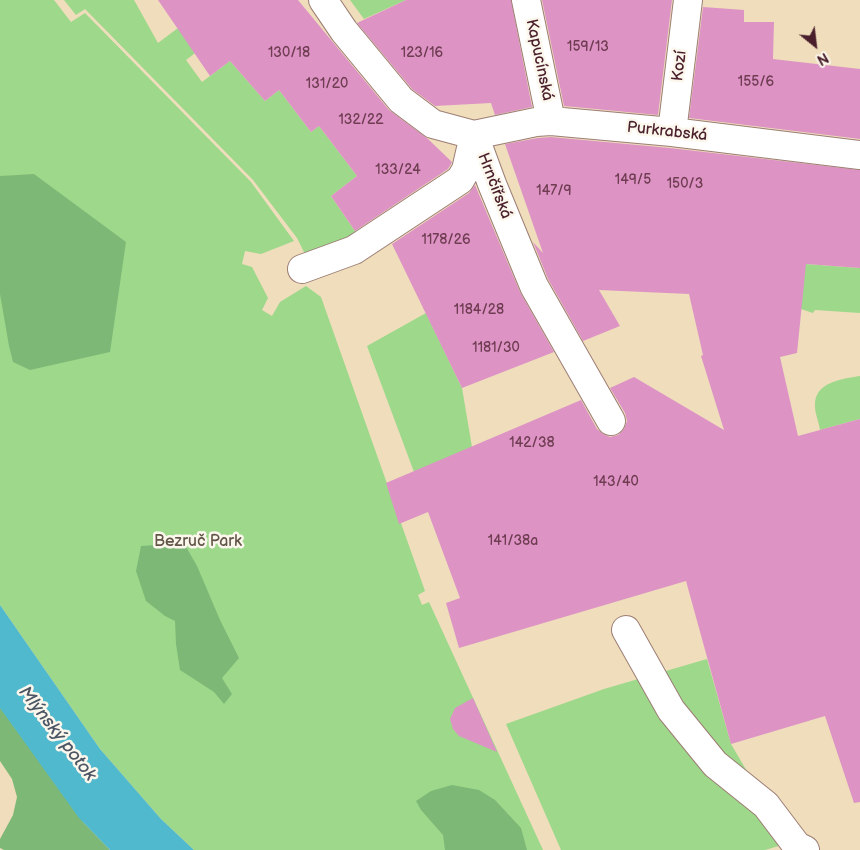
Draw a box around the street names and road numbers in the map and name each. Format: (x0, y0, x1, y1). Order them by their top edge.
street label: Kapucínská (521, 17, 557, 103)
street label: Kozí (669, 50, 691, 82)
street label: Purkrabská (626, 118, 708, 146)
street label: Hrnčířská (473, 150, 515, 222)

